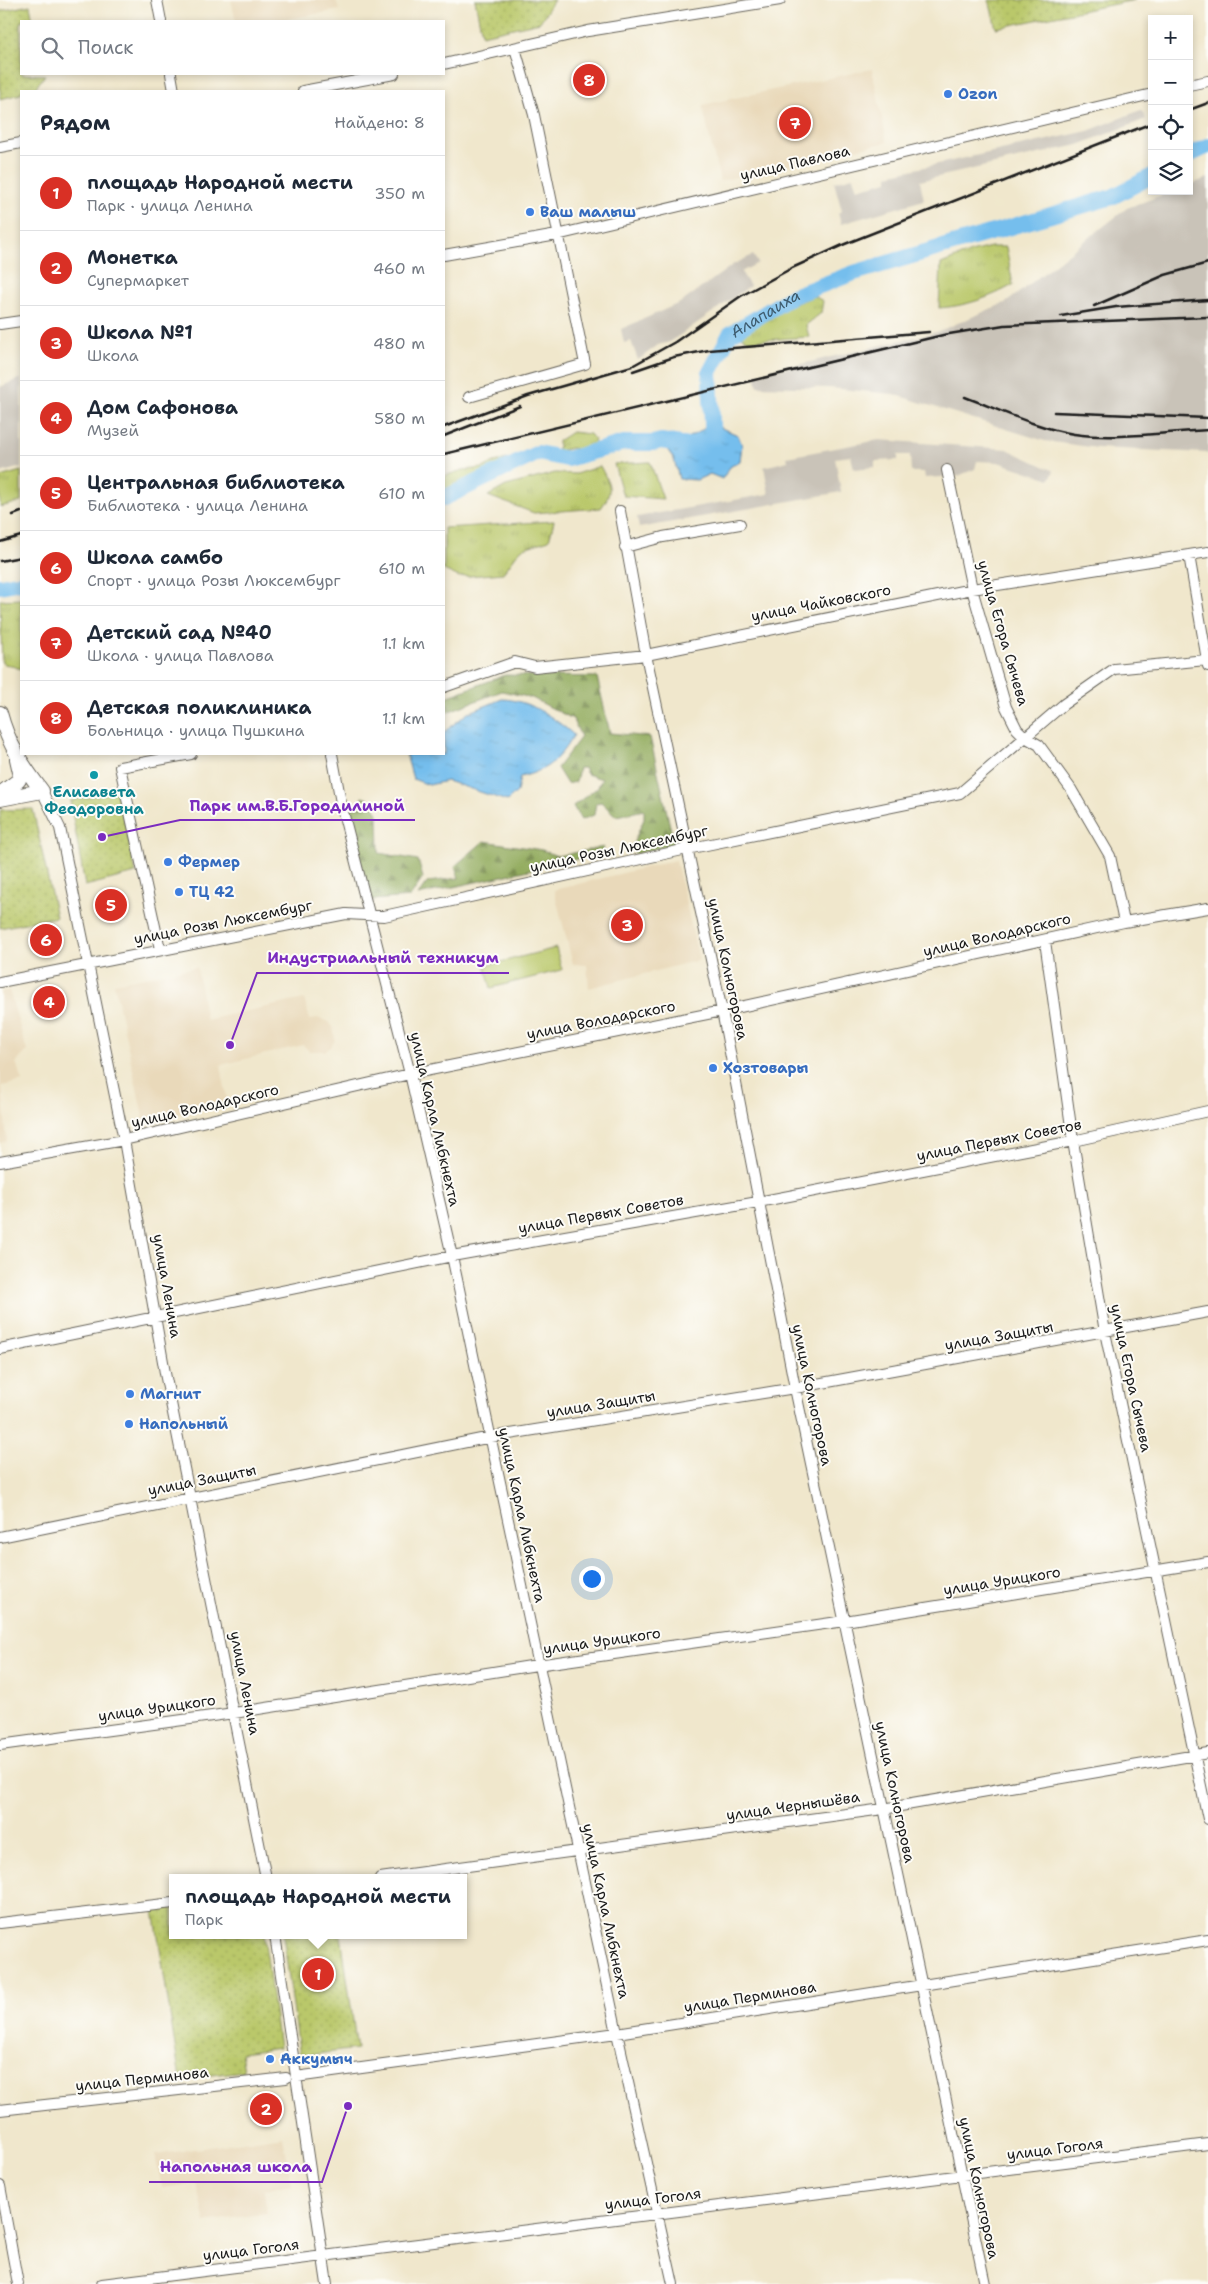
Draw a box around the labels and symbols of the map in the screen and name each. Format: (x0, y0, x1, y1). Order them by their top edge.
pin: 8 (573, 61, 605, 99)
place label: Ozon (958, 84, 998, 104)
marker: Ozon (942, 88, 954, 100)
pin: 7 (779, 104, 811, 142)
street label: улица Павлова (738, 141, 852, 185)
place label: Ваш малыш (540, 202, 636, 222)
marker: Ваш малыш (524, 206, 536, 218)
water label: Алапаиха (726, 284, 803, 342)
street label: улица Егора Сычева (973, 558, 1034, 709)
street label: улица Чайковского (749, 580, 893, 626)
marker: Елисавета Феодоровна (88, 769, 100, 781)
place label: Елисавета Феодоровна (44, 782, 144, 819)
callout: Парк им.В.Б.Городилиной (180, 789, 415, 820)
text: Парк им.В.Б.Городилиной (189, 795, 405, 816)
street label: улица Розы Люксембург (528, 820, 710, 878)
place label: Фермер (178, 852, 240, 872)
marker: Фермер (162, 856, 174, 868)
place label: ТЦ 42 (189, 882, 235, 902)
pin: 5 (95, 886, 127, 924)
marker: ТЦ 42 (173, 886, 185, 898)
street label: улица Розы Люксембург (132, 895, 314, 949)
street label: улица Колногорова (703, 896, 753, 1042)
pin: 3 (611, 906, 643, 944)
street label: улица Володарского (921, 908, 1073, 962)
pin: 6 (30, 921, 62, 959)
callout: Индустриальный техникум (257, 942, 509, 973)
text: Индустриальный техникум (267, 947, 500, 968)
pin: 4 (33, 983, 65, 1021)
street label: улица Володарского (525, 996, 677, 1044)
street label: улица Карла Либкнехта (405, 1030, 465, 1209)
place label: Хозтовары (723, 1058, 809, 1078)
marker: Хозтовары (707, 1062, 719, 1074)
street label: улица Володарского (129, 1079, 281, 1133)
street label: улица Первых Советов (915, 1114, 1083, 1166)
street label: улица Первых Советов (517, 1190, 685, 1238)
street label: улица Ленина (148, 1232, 186, 1340)
street label: улица Егора Сычева (1106, 1302, 1157, 1454)
street label: улица Защиты (943, 1317, 1055, 1355)
street label: улица Колногорова (787, 1322, 837, 1468)
place label: Магнит (140, 1384, 201, 1404)
street label: улица Защиты (545, 1386, 657, 1422)
marker: Магнит (124, 1388, 136, 1400)
place label: Напольный (139, 1414, 229, 1434)
marker: Напольный (123, 1418, 135, 1430)
street label: улица Карла Либкнехта (494, 1426, 550, 1605)
street label: улица Защиты (146, 1460, 258, 1500)
street label: улица Урицкого (942, 1562, 1062, 1600)
your location (579, 1566, 605, 1592)
street label: улица Урицкого (542, 1623, 662, 1659)
street label: улица Ленина (225, 1629, 265, 1737)
street label: улица Урицкого (97, 1690, 217, 1726)
street label: улица Колногорова (870, 1719, 920, 1865)
street label: улица Чернышёва (725, 1787, 862, 1825)
street label: улица Карла Либкнехта (578, 1822, 634, 2001)
pin: 1 (302, 1955, 334, 1993)
street label: улица Перминова (682, 1977, 818, 2017)
place label: Аккумыч (280, 2049, 353, 2069)
marker: Аккумыч (264, 2053, 276, 2065)
street label: улица Перминова (74, 2062, 210, 2096)
pin: 2 (250, 2090, 282, 2128)
street label: улица Колногорова (954, 2115, 1004, 2261)
street label: улица Гоголя (1006, 2133, 1104, 2165)
callout: Напольная школа (149, 2151, 322, 2182)
text: Напольная школа (160, 2156, 312, 2177)
street label: улица Гоголя (604, 2183, 702, 2215)
street label: улица Гоголя (202, 2234, 300, 2266)

